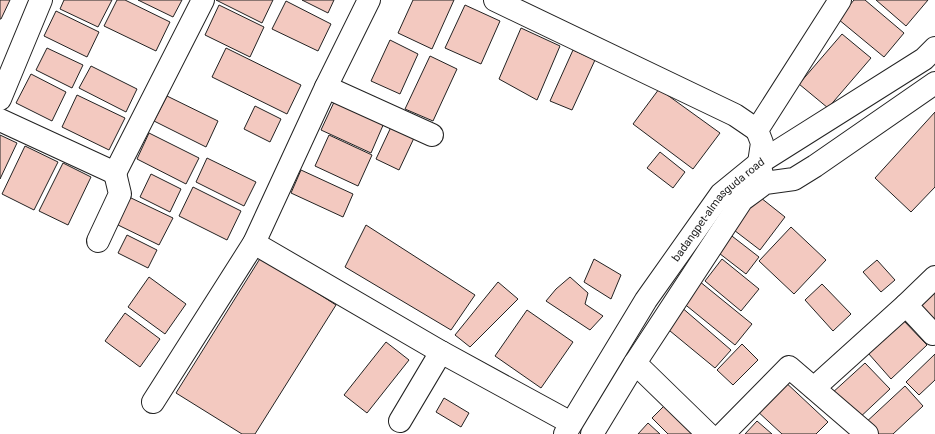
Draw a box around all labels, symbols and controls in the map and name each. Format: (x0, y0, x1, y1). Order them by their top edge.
street label: badangpet-almasguda road (669, 155, 767, 264)

